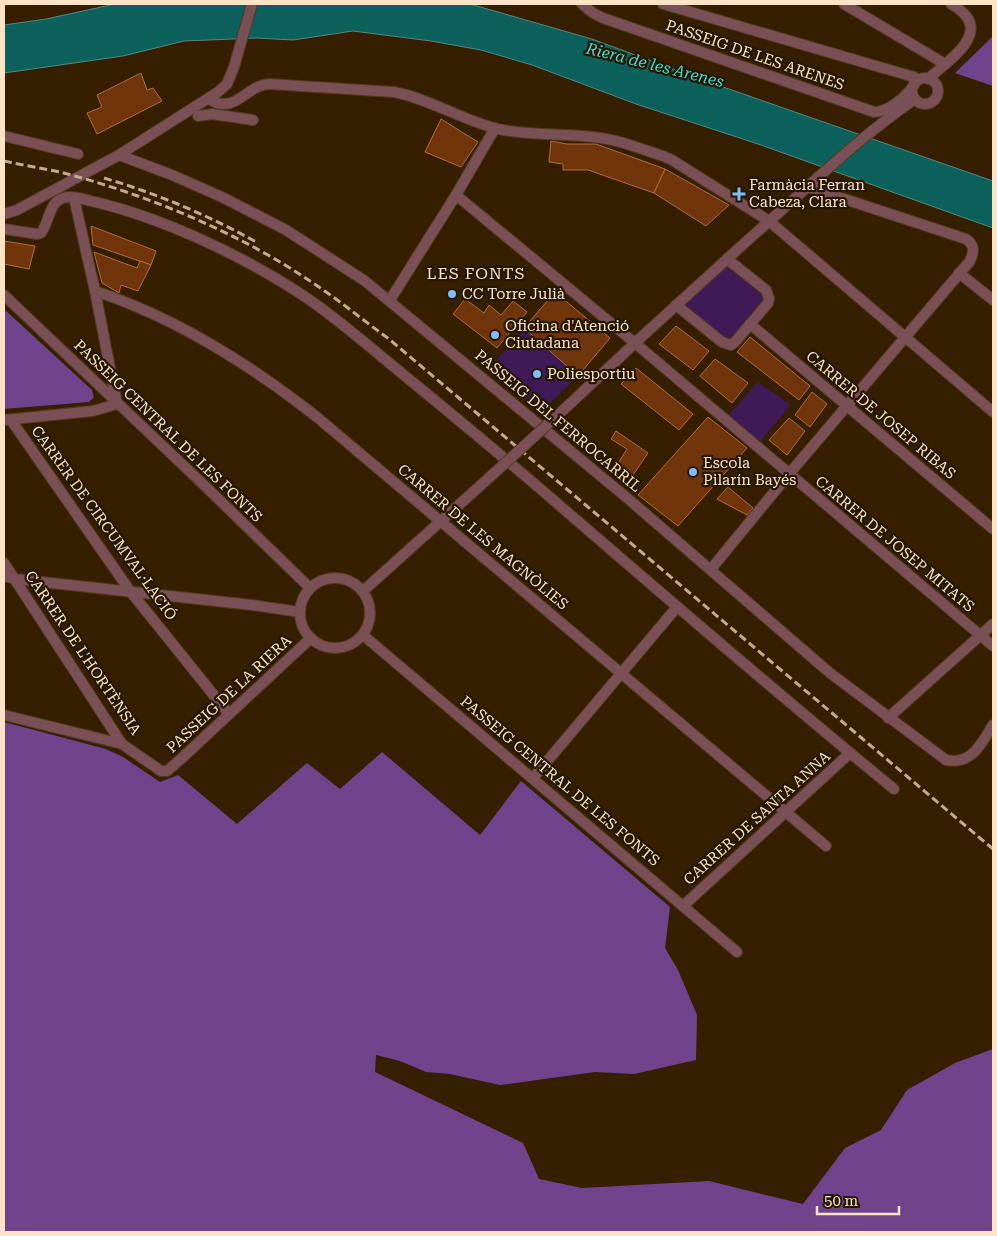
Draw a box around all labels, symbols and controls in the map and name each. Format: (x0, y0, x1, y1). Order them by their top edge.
street label: PASSEIG DE LES ARENES (663, 16, 847, 94)
water label: Riera de les Arenes (583, 38, 726, 91)
place label: Farmàcia Ferran Cabeza, Clara (749, 176, 865, 211)
marker: Farmàcia Ferran Cabeza, Clara (733, 188, 745, 200)
district label: LES FONTS (427, 264, 525, 283)
place label: CC Torre Julià (462, 285, 565, 303)
marker: CC Torre Julià (446, 288, 458, 300)
place label: Oficina d'Atenció Ciutadana (505, 317, 629, 352)
marker: Oficina d'Atenció Ciutadana (489, 329, 501, 341)
street label: PASSEIG CENTRAL DE LES FONTS (70, 336, 266, 526)
street label: PASSEIG DEL FERROCARRIL (471, 346, 645, 496)
street label: CARRER DE JOSEP RIBAS (803, 347, 959, 483)
place label: Poliesportiu (547, 365, 636, 383)
marker: Poliesportiu (531, 368, 543, 380)
street label: CARRER DE CIRCUMVAL·LACIÓ (27, 422, 181, 624)
place label: Escola Pilarín Bayés (703, 454, 796, 489)
street label: CARRER DE LES MAGNÒLIES (394, 460, 573, 614)
marker: Escola Pilarín Bayés (687, 466, 699, 478)
street label: CARRER DE JOSEP MITATS (812, 472, 978, 616)
street label: CARRER DE L'HORTÈNSIA (21, 567, 145, 739)
street label: PASSEIG DE LA RIERA (163, 631, 296, 757)
street label: PASSEIG CENTRAL DE LES FONTS (457, 692, 663, 870)
street label: CARRER DE SANTA ANNA (680, 747, 834, 889)
scale bar (817, 1184, 900, 1216)
text: 50 m (824, 1192, 859, 1210)

